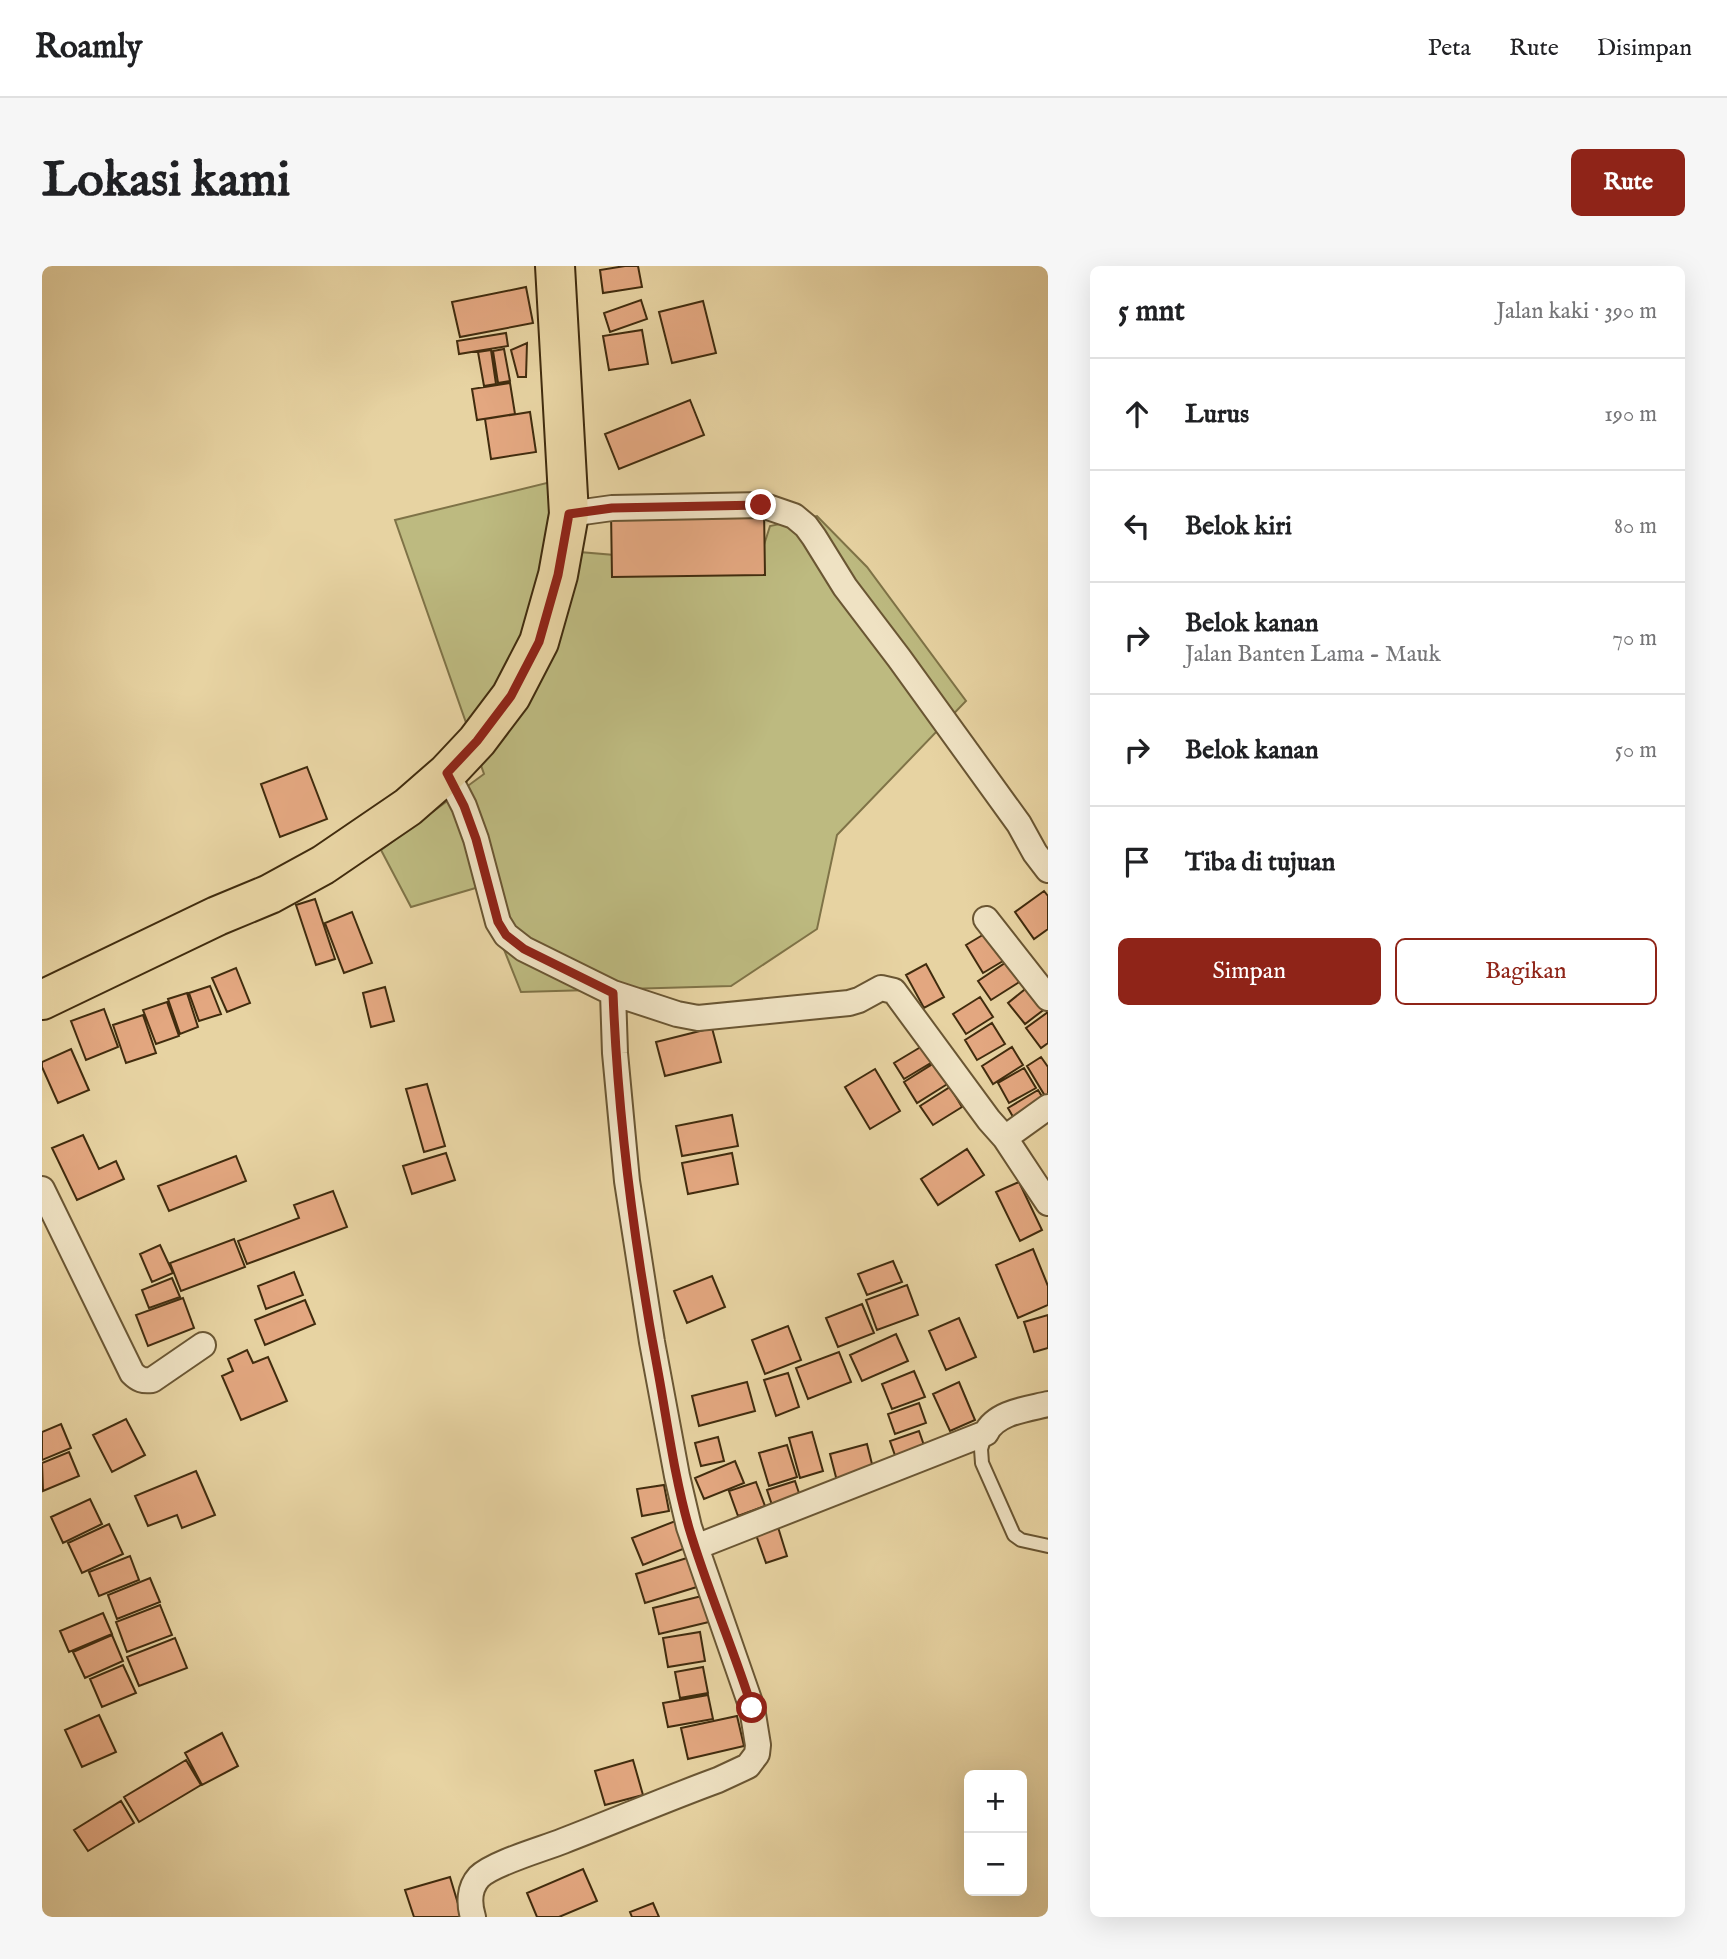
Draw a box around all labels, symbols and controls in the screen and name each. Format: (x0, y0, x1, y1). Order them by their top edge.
text: Roamly (35, 27, 142, 69)
text: Peta (1428, 33, 1471, 64)
text: Rute (1509, 33, 1559, 64)
text: Disimpan (1597, 33, 1692, 64)
button: Rute (1571, 149, 1685, 216)
text: Lokasi kami (42, 151, 290, 213)
text: 5 mnt (1118, 293, 1185, 331)
text: Jalan kaki · 390 m (1496, 297, 1657, 326)
icon: ahead (1118, 395, 1156, 433)
text: Lurus (1185, 398, 1249, 431)
text: 190 m (1604, 400, 1657, 429)
route end (745, 489, 776, 520)
icon: left (1118, 507, 1156, 545)
text: Belok kiri (1185, 510, 1292, 543)
text: 80 m (1614, 512, 1657, 541)
text: Belok kanan (1185, 607, 1319, 640)
icon: right (1118, 619, 1156, 657)
text: 70 m (1612, 624, 1657, 653)
text: Jalan Banten Lama - Mauk (1185, 640, 1441, 669)
icon: right (1118, 731, 1156, 769)
text: Belok kanan (1185, 734, 1319, 767)
text: 50 m (1615, 736, 1657, 765)
icon: arrive (1118, 843, 1156, 881)
text: Tiba di tujuan (1185, 846, 1335, 879)
button: Simpan (1118, 938, 1381, 1005)
button: Bagikan (1395, 938, 1657, 1005)
route start (736, 1692, 767, 1723)
map controls (964, 1770, 1027, 1896)
button: + (964, 1770, 1027, 1833)
button: − (964, 1833, 1027, 1896)

